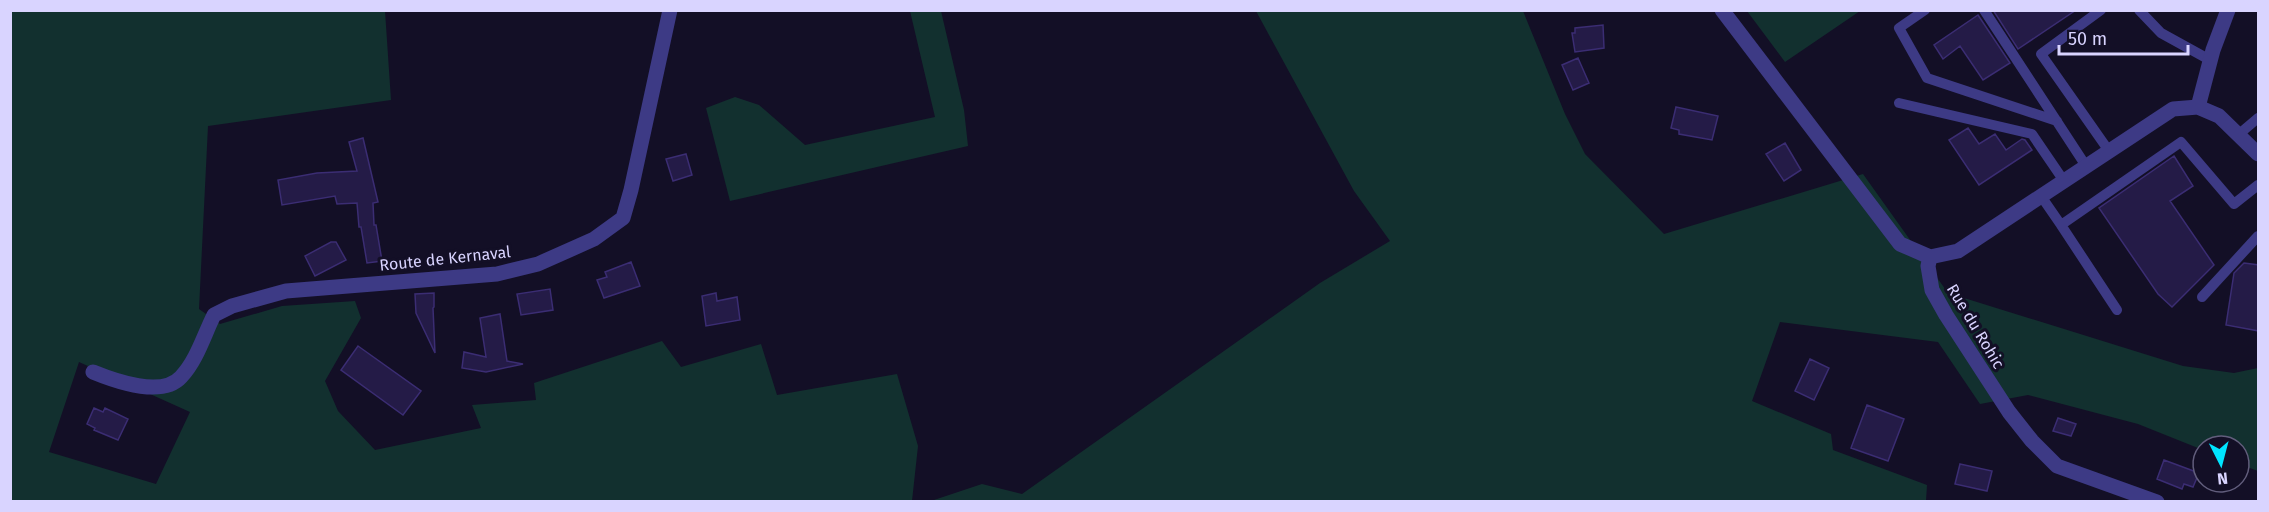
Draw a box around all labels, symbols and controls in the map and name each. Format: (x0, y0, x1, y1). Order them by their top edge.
scale bar (2059, 18, 2188, 56)
text: 50 m (2068, 28, 2107, 50)
street label: Route de Kernaval (378, 242, 512, 275)
street label: Rue du Rohic (1943, 280, 2008, 372)
north arrow (2191, 434, 2251, 494)
text: N (2216, 468, 2229, 488)

